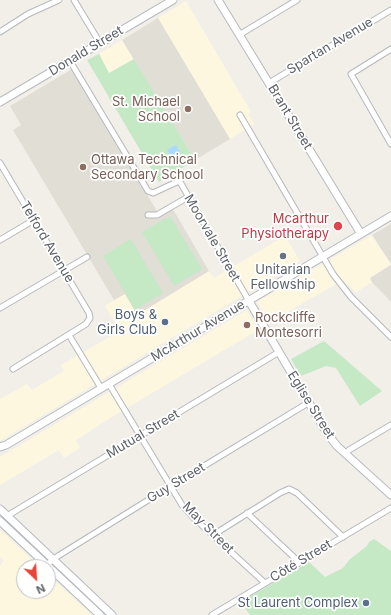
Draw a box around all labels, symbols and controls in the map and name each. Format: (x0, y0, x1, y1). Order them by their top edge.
street label: Spartan Avenue (284, 14, 376, 78)
street label: Donald Street (46, 23, 126, 79)
street label: Brant Street (265, 82, 315, 152)
place label: St. Michael School (112, 94, 180, 125)
marker: St. Michael School (183, 104, 193, 114)
place label: Ottawa Technical Secondary School (91, 152, 203, 183)
marker: Ottawa Technical Secondary School (78, 162, 88, 172)
street label: Moorvale Street (181, 192, 243, 284)
street label: Telford Avenue (17, 198, 77, 286)
place label: Mcarthur Physiotherapy (241, 211, 329, 242)
marker: Mcarthur Physiotherapy (332, 220, 344, 232)
marker: Unitarian Fellowship (278, 251, 288, 261)
place label: Unitarian Fellowship (251, 262, 315, 293)
street label: McArthur Avenue (148, 297, 248, 365)
place label: Boys & Girls Club (97, 307, 157, 338)
place label: Rockcliffe Montesorri (255, 310, 322, 341)
marker: Boys & Girls Club (160, 317, 170, 327)
marker: Rockcliffe Montesorri (242, 320, 252, 330)
street label: Eglise Street (284, 368, 338, 442)
street label: Mutual Street (104, 406, 182, 462)
street label: Guy Street (144, 460, 208, 506)
street label: May Street (179, 499, 237, 557)
street label: Côté Street (267, 536, 335, 586)
north arrow (16, 559, 56, 599)
text: N (34, 581, 47, 597)
place label: St Laurent Complex (237, 595, 358, 611)
marker: St Laurent Complex (361, 598, 371, 608)

